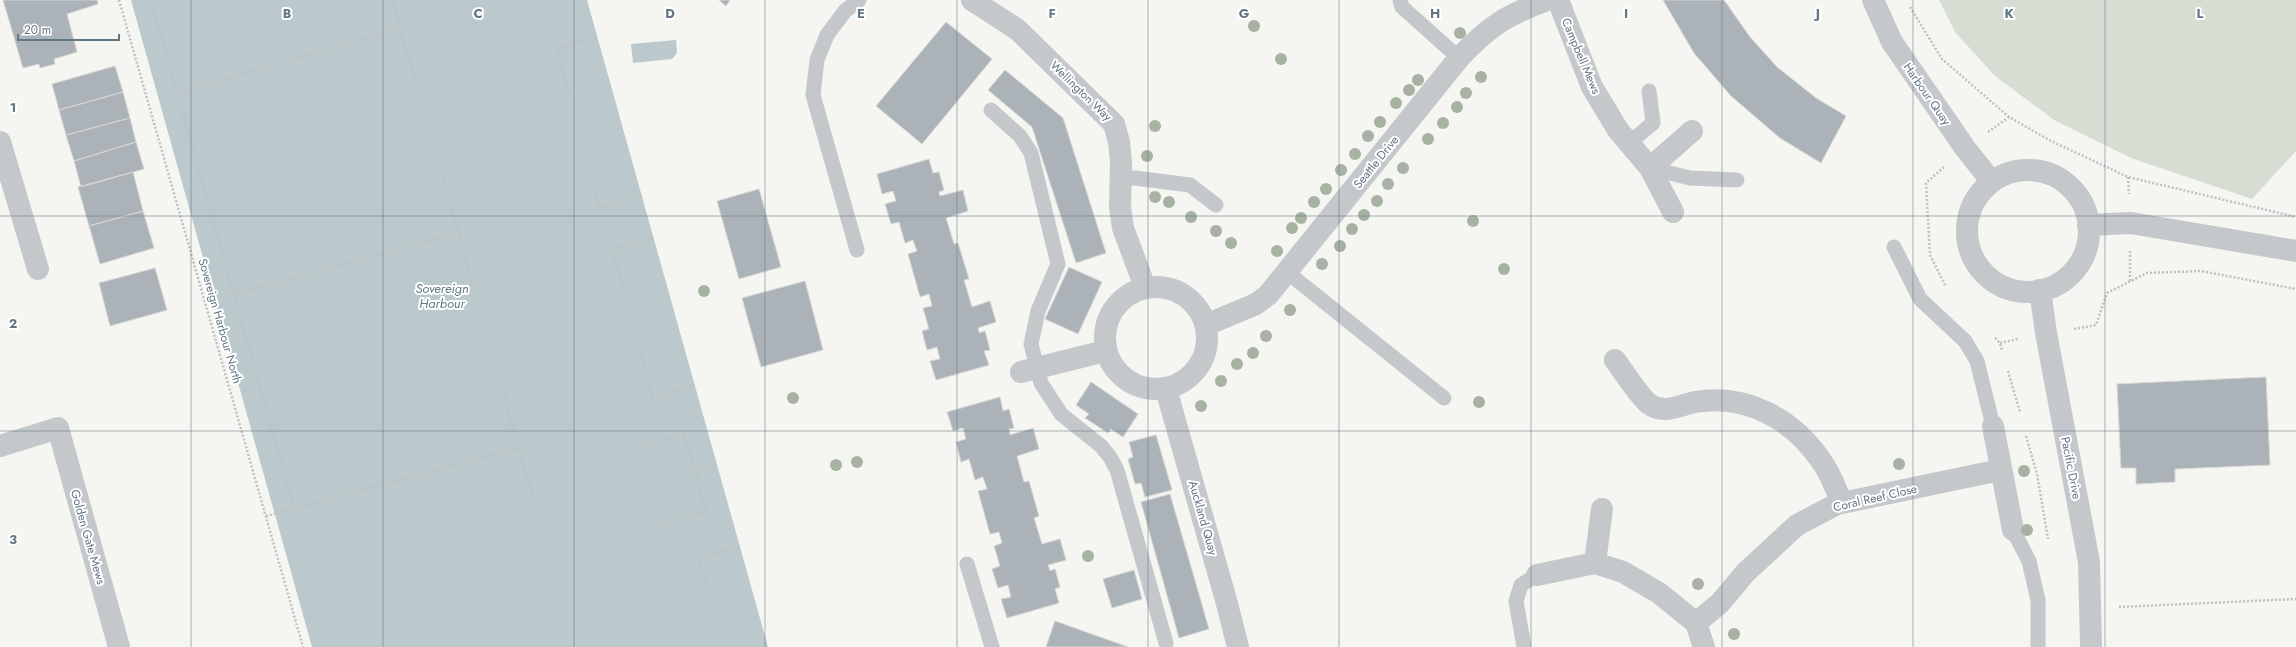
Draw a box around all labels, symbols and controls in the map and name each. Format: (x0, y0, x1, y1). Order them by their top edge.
text: B (283, 4, 292, 23)
text: C (473, 4, 483, 23)
text: D (665, 4, 675, 23)
text: E (857, 4, 865, 23)
text: F (1048, 4, 1056, 23)
text: G (1239, 4, 1250, 23)
text: H (1430, 4, 1440, 23)
text: I (1624, 4, 1628, 23)
text: J (1813, 4, 1820, 23)
text: K (2004, 4, 2014, 23)
text: L (2197, 4, 2204, 23)
street label: Campbell Mews (1557, 15, 1605, 97)
scale bar (18, 16, 119, 42)
text: 20 m (24, 21, 51, 39)
street label: Wellington Way (1046, 57, 1116, 126)
street label: Harbour Quay (1899, 59, 1956, 130)
text: 1 (10, 98, 16, 117)
street label: Seattle Drive (1349, 132, 1403, 192)
street label: Sovereign Harbour North (194, 256, 246, 386)
water label: Sovereign Harbour (415, 279, 469, 313)
text: 2 (9, 314, 17, 333)
street label: Pacific Drive (2056, 435, 2086, 501)
street label: Auckland Quay (1184, 478, 1222, 558)
street label: Coral Reef Close (1831, 480, 1919, 516)
street label: Golden Gate Mews (66, 487, 110, 587)
text: 3 (9, 530, 17, 549)

